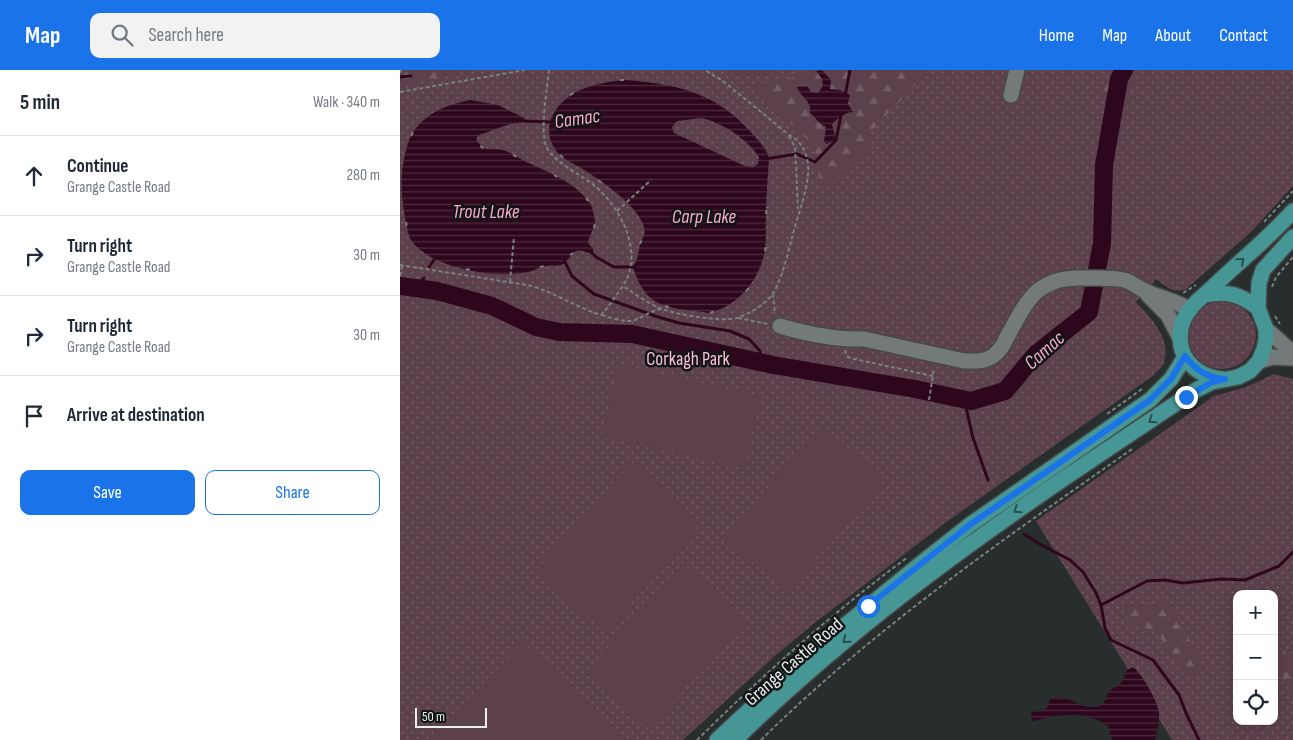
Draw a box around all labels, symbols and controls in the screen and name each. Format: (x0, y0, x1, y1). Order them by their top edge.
search box (90, 13, 440, 58)
text: Map (25, 21, 60, 50)
icon: search (108, 21, 136, 49)
text: Search here (148, 24, 224, 47)
text: Home (1039, 25, 1074, 46)
text: Map (1102, 25, 1127, 46)
text: About (1155, 25, 1191, 46)
text: Contact (1219, 25, 1268, 46)
text: 5 min (20, 90, 60, 115)
text: Walk · 340 m (313, 93, 380, 112)
water label: Camac (553, 104, 602, 134)
text: Continue (67, 155, 128, 178)
icon: ahead (20, 162, 48, 190)
text: 280 m (346, 166, 380, 185)
text: Grange Castle Road (67, 178, 171, 197)
water label: Trout Lake (452, 200, 520, 224)
water label: Carp Lake (672, 205, 736, 229)
text: Turn right (67, 235, 132, 258)
icon: right (20, 242, 48, 270)
text: 30 m (353, 246, 380, 265)
text: Grange Castle Road (67, 258, 171, 277)
one-way arrow (1235, 258, 1244, 267)
text: Turn right (67, 315, 132, 338)
icon: right (20, 322, 48, 350)
text: 30 m (353, 326, 380, 345)
water label: Camac (1020, 326, 1070, 375)
text: Grange Castle Road (67, 338, 171, 357)
park label: Corkagh Park (646, 348, 730, 371)
route end (1175, 386, 1198, 409)
icon: arrive (20, 402, 48, 430)
text: Arrive at destination (67, 404, 205, 427)
one-way arrow (1148, 413, 1157, 423)
button: Save (20, 470, 195, 515)
button: Share (205, 470, 380, 515)
one-way arrow (1014, 504, 1023, 513)
map controls (1233, 590, 1278, 725)
button: + (1233, 590, 1278, 635)
route start (857, 595, 880, 618)
street label: Grange Castle Road (740, 613, 848, 711)
one-way arrow (843, 635, 852, 644)
button: − (1233, 635, 1278, 680)
button: locate (1233, 680, 1278, 725)
scale bar (415, 705, 488, 728)
text: 50 m (422, 708, 445, 725)

